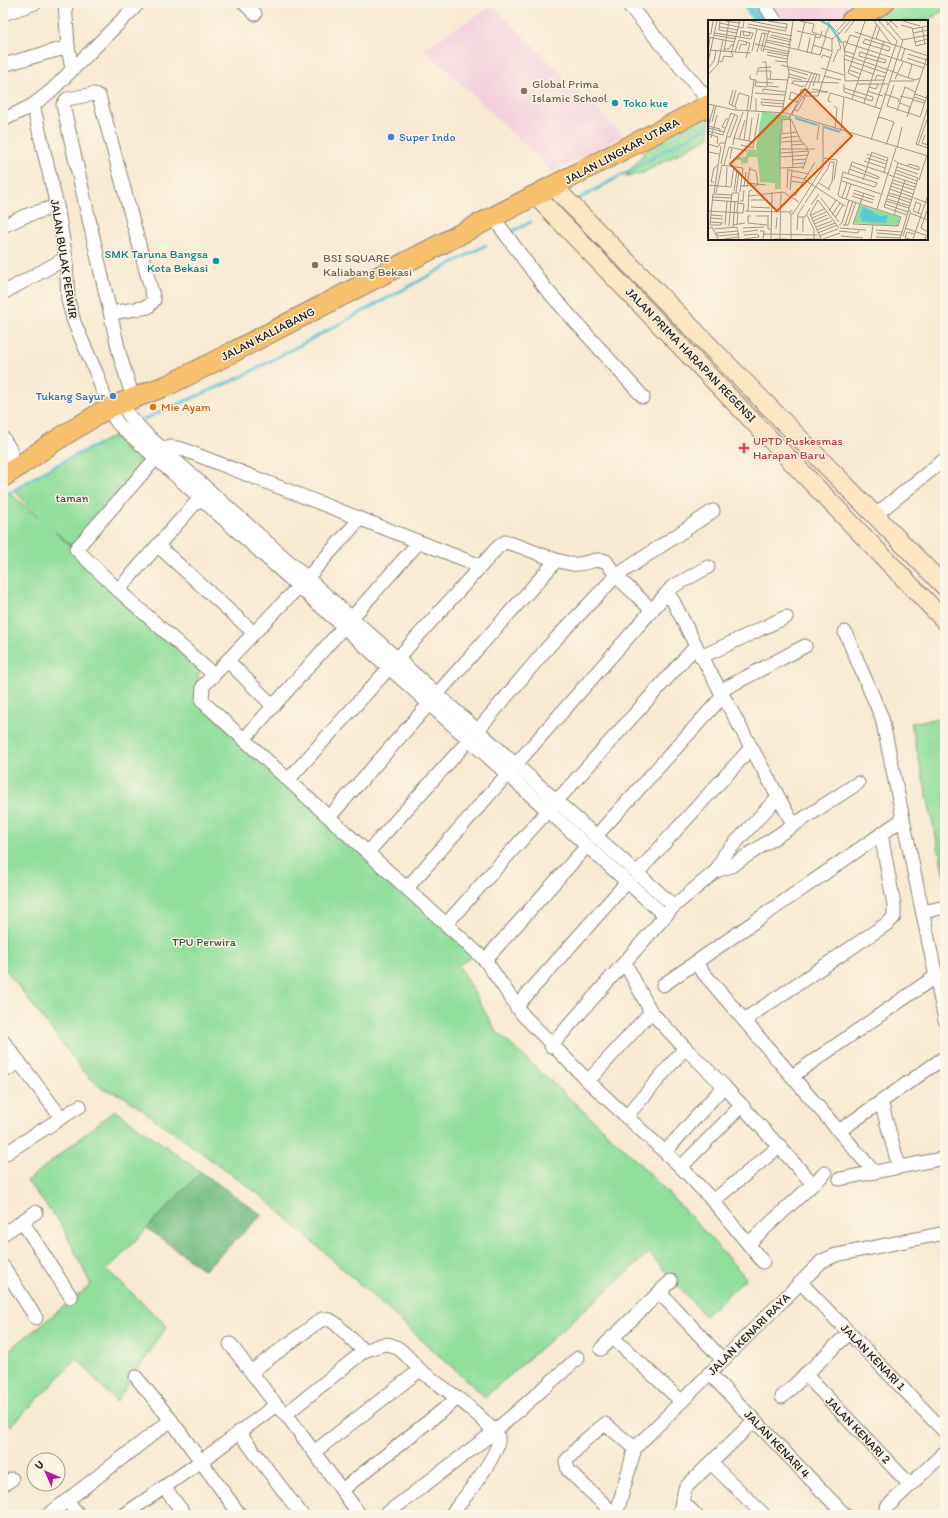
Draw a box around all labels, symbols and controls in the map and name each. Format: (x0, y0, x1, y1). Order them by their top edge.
inset map (708, 20, 928, 240)
place label: Global Prima Islamic School (532, 77, 608, 105)
marker: Global Prima Islamic School (519, 86, 529, 96)
place label: Toko kue (623, 96, 668, 110)
marker: Toko kue (610, 98, 620, 108)
street label: JALAN LINGKAR UTARA (562, 115, 682, 187)
place label: Super Indo (399, 130, 456, 144)
marker: Super Indo (386, 132, 396, 142)
street label: JALAN BULAK PERWIR (48, 198, 80, 320)
place label: SMK Taruna Bangsa Kota Bekasi (105, 247, 208, 275)
place label: BSI SQUARE Kaliabang Bekasi (323, 251, 412, 279)
marker: SMK Taruna Bangsa Kota Bekasi (211, 256, 221, 266)
marker: BSI SQUARE Kaliabang Bekasi (310, 260, 320, 270)
street label: JALAN PRIMA HARAPAN REGENSI (623, 285, 759, 425)
street label: JALAN KALIABANG (219, 304, 317, 364)
place label: Tukang Sayur (35, 389, 105, 403)
marker: Tukang Sayur (108, 391, 118, 401)
place label: Mie Ayam (161, 400, 211, 414)
marker: Mie Ayam (148, 402, 158, 412)
place label: UPTD Puskesmas Harapan Baru (753, 434, 843, 462)
marker: UPTD Puskesmas Harapan Baru (738, 442, 750, 454)
park label: taman (55, 491, 89, 505)
park label: TPU Perwira (172, 935, 237, 949)
street label: JALAN KENARI RAYA (705, 1290, 793, 1378)
street label: JALAN KENARI 1 (838, 1321, 908, 1393)
street label: JALAN KENARI 2 (823, 1394, 894, 1467)
street label: JALAN KENARI 4 (741, 1407, 813, 1481)
north arrow (26, 1452, 66, 1492)
text: U (32, 1458, 46, 1472)

